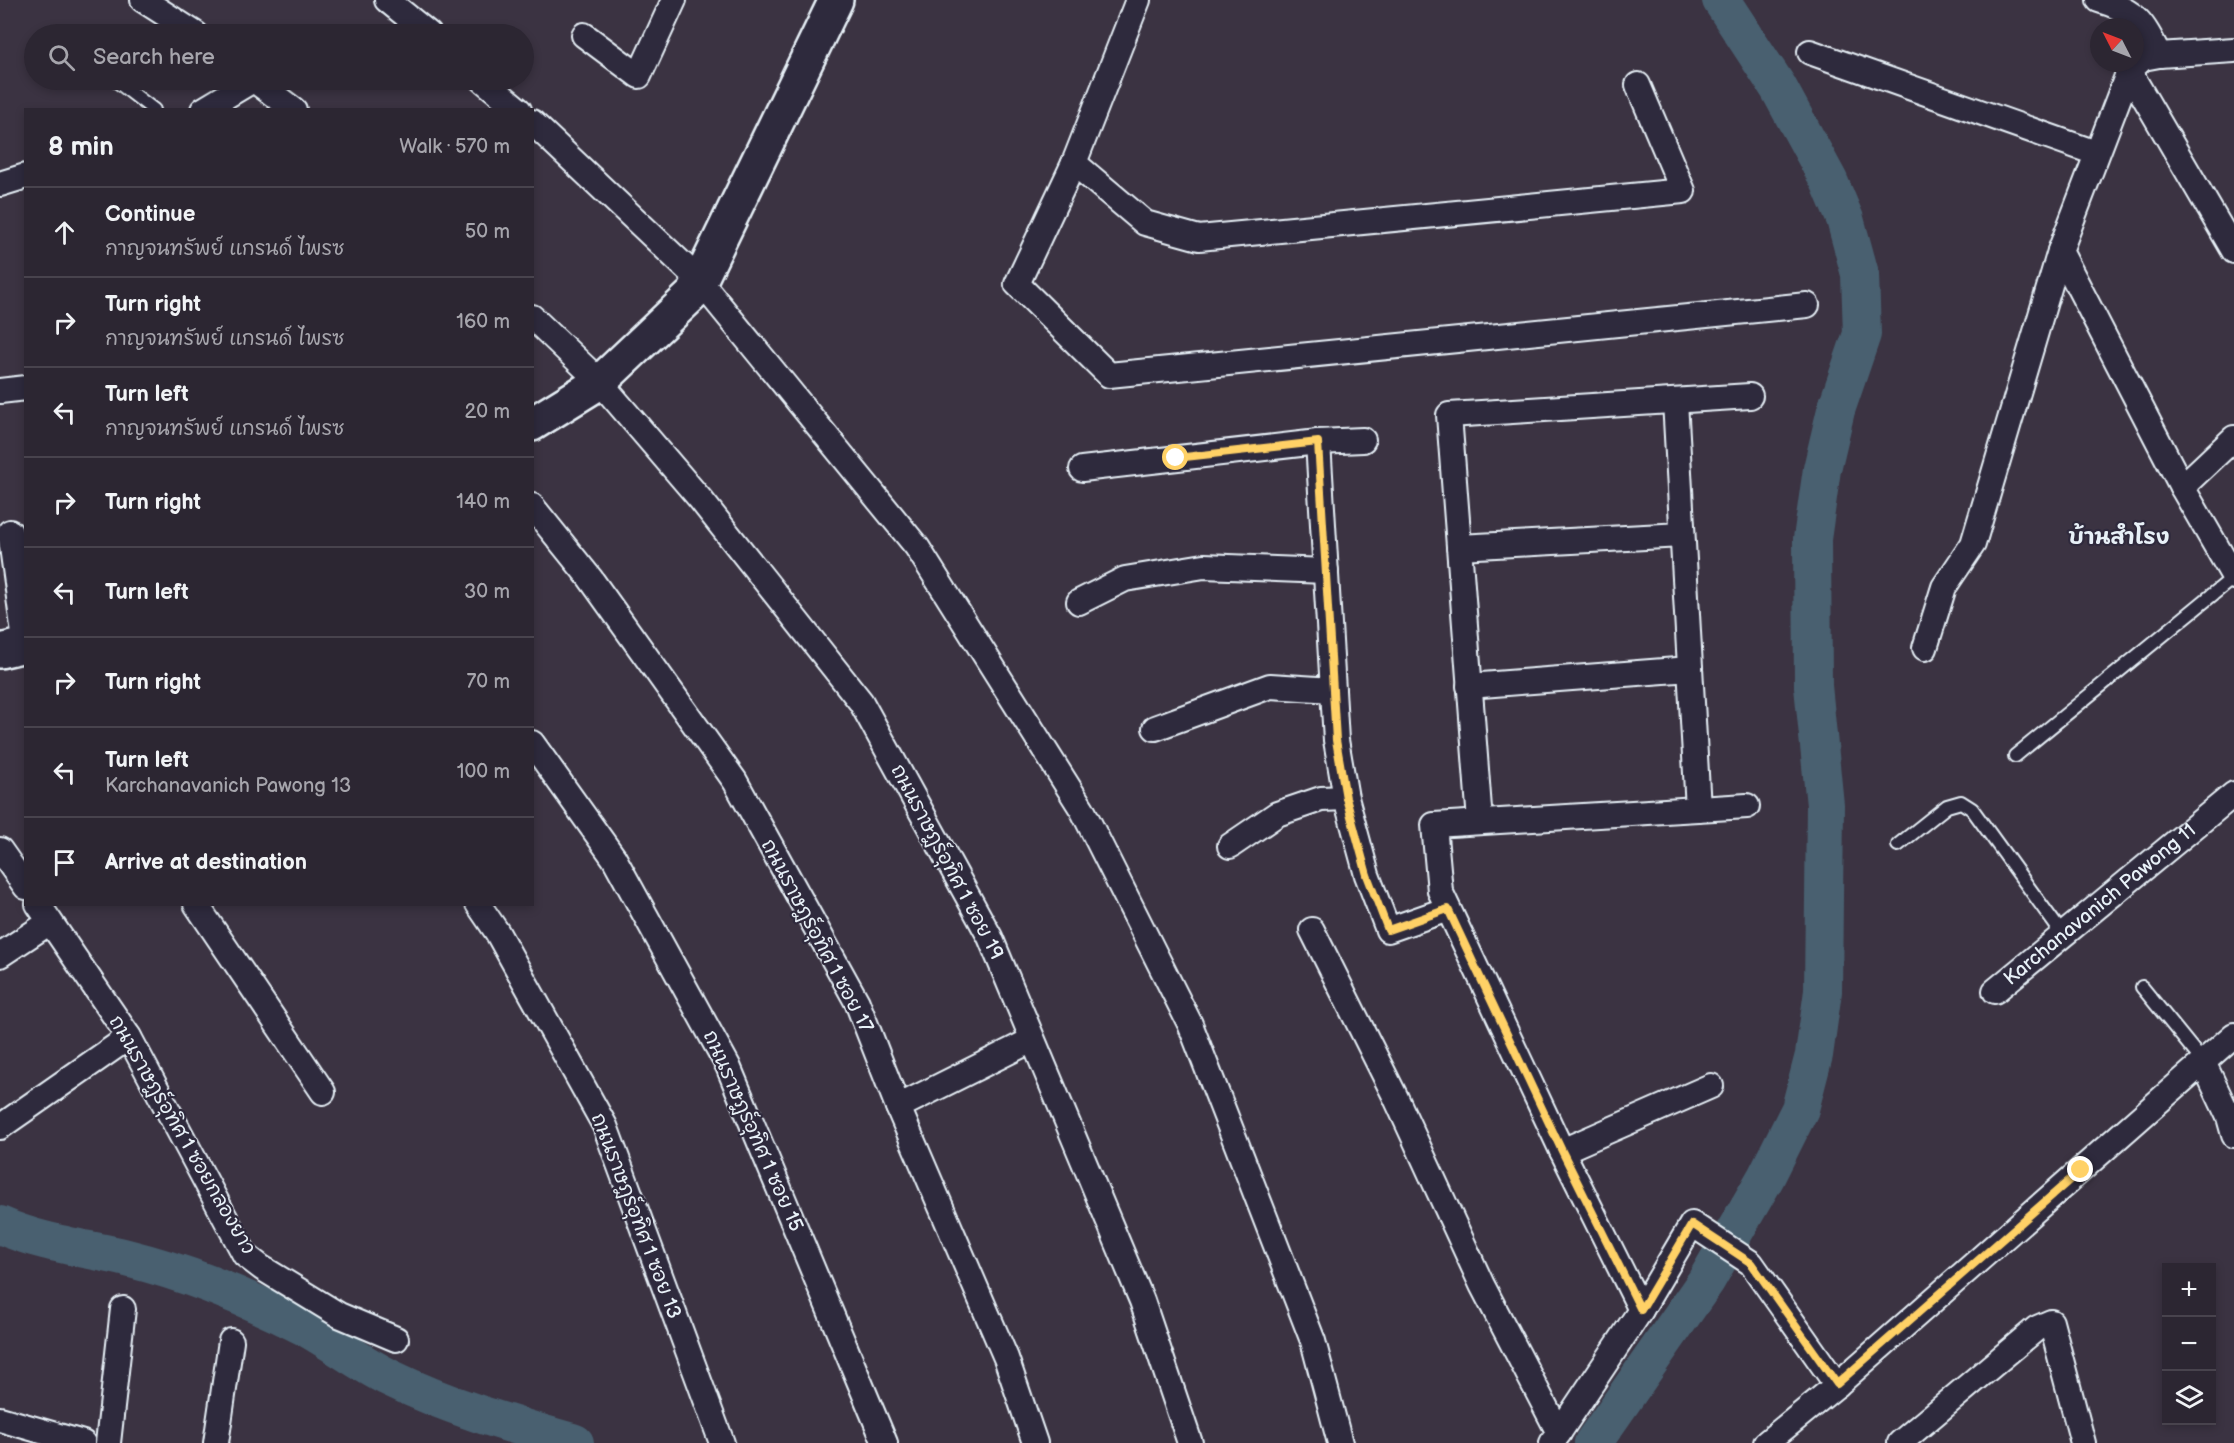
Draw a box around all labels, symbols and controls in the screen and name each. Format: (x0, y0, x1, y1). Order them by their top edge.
north arrow (2090, 18, 2144, 72)
search box (24, 24, 534, 90)
icon: search (45, 41, 78, 74)
text: Search here (93, 44, 215, 71)
text: 8 min (48, 132, 114, 163)
text: Walk · 570 m (399, 135, 510, 159)
text: Continue (105, 201, 195, 228)
icon: ahead (48, 216, 81, 249)
text: 50 m (465, 220, 510, 244)
text: กาญจนทรัพย์ แกรนด์ ไพรซ (105, 237, 344, 261)
text: Turn right (105, 291, 201, 318)
icon: right (48, 306, 81, 339)
text: 160 m (456, 310, 510, 334)
text: กาญจนทรัพย์ แกรนด์ ไพรซ (105, 327, 344, 351)
text: Turn left (105, 381, 189, 408)
icon: left (48, 396, 81, 429)
text: 20 m (465, 400, 510, 424)
text: กาญจนทรัพย์ แกรนด์ ไพรซ (105, 417, 344, 441)
route start (1162, 444, 1188, 470)
icon: right (48, 486, 81, 519)
text: Turn right (105, 489, 201, 516)
text: 140 m (456, 490, 510, 514)
district label: บ้านสำโรง (2068, 522, 2170, 551)
icon: left (48, 576, 81, 609)
text: Turn left (105, 579, 189, 606)
text: 30 m (464, 580, 510, 604)
icon: right (48, 666, 81, 699)
text: Turn right (105, 669, 201, 696)
text: 70 m (466, 670, 510, 694)
text: Turn left (105, 747, 189, 774)
icon: left (48, 756, 81, 789)
street label: ถนนราษฎร์อุทิศ 1 ซอย 19 (883, 759, 1010, 965)
text: 100 m (457, 760, 510, 784)
text: Karchanavanich Pawong 13 (105, 774, 351, 798)
street label: Karchanavanich Pawong 11 (1999, 818, 2201, 991)
street label: ถนนราษฎร์อุทิศ 1 ซอย 17 (753, 834, 880, 1038)
icon: arrive (48, 846, 81, 879)
text: Arrive at destination (105, 849, 307, 876)
street label: ถนนราษฎร์อุทิศ 1 ซอยกลองยาว (101, 1010, 262, 1260)
street label: ถนนราษฎร์อุทิศ 1 ซอย 15 (695, 1026, 810, 1236)
street label: ถนนราษฎร์อุทิศ 1 ซอย 13 (583, 1109, 688, 1323)
route end (2067, 1156, 2093, 1182)
map controls (2162, 1263, 2216, 1425)
button: + (2162, 1263, 2216, 1317)
button: − (2162, 1317, 2216, 1371)
button: layers (2162, 1371, 2216, 1425)

